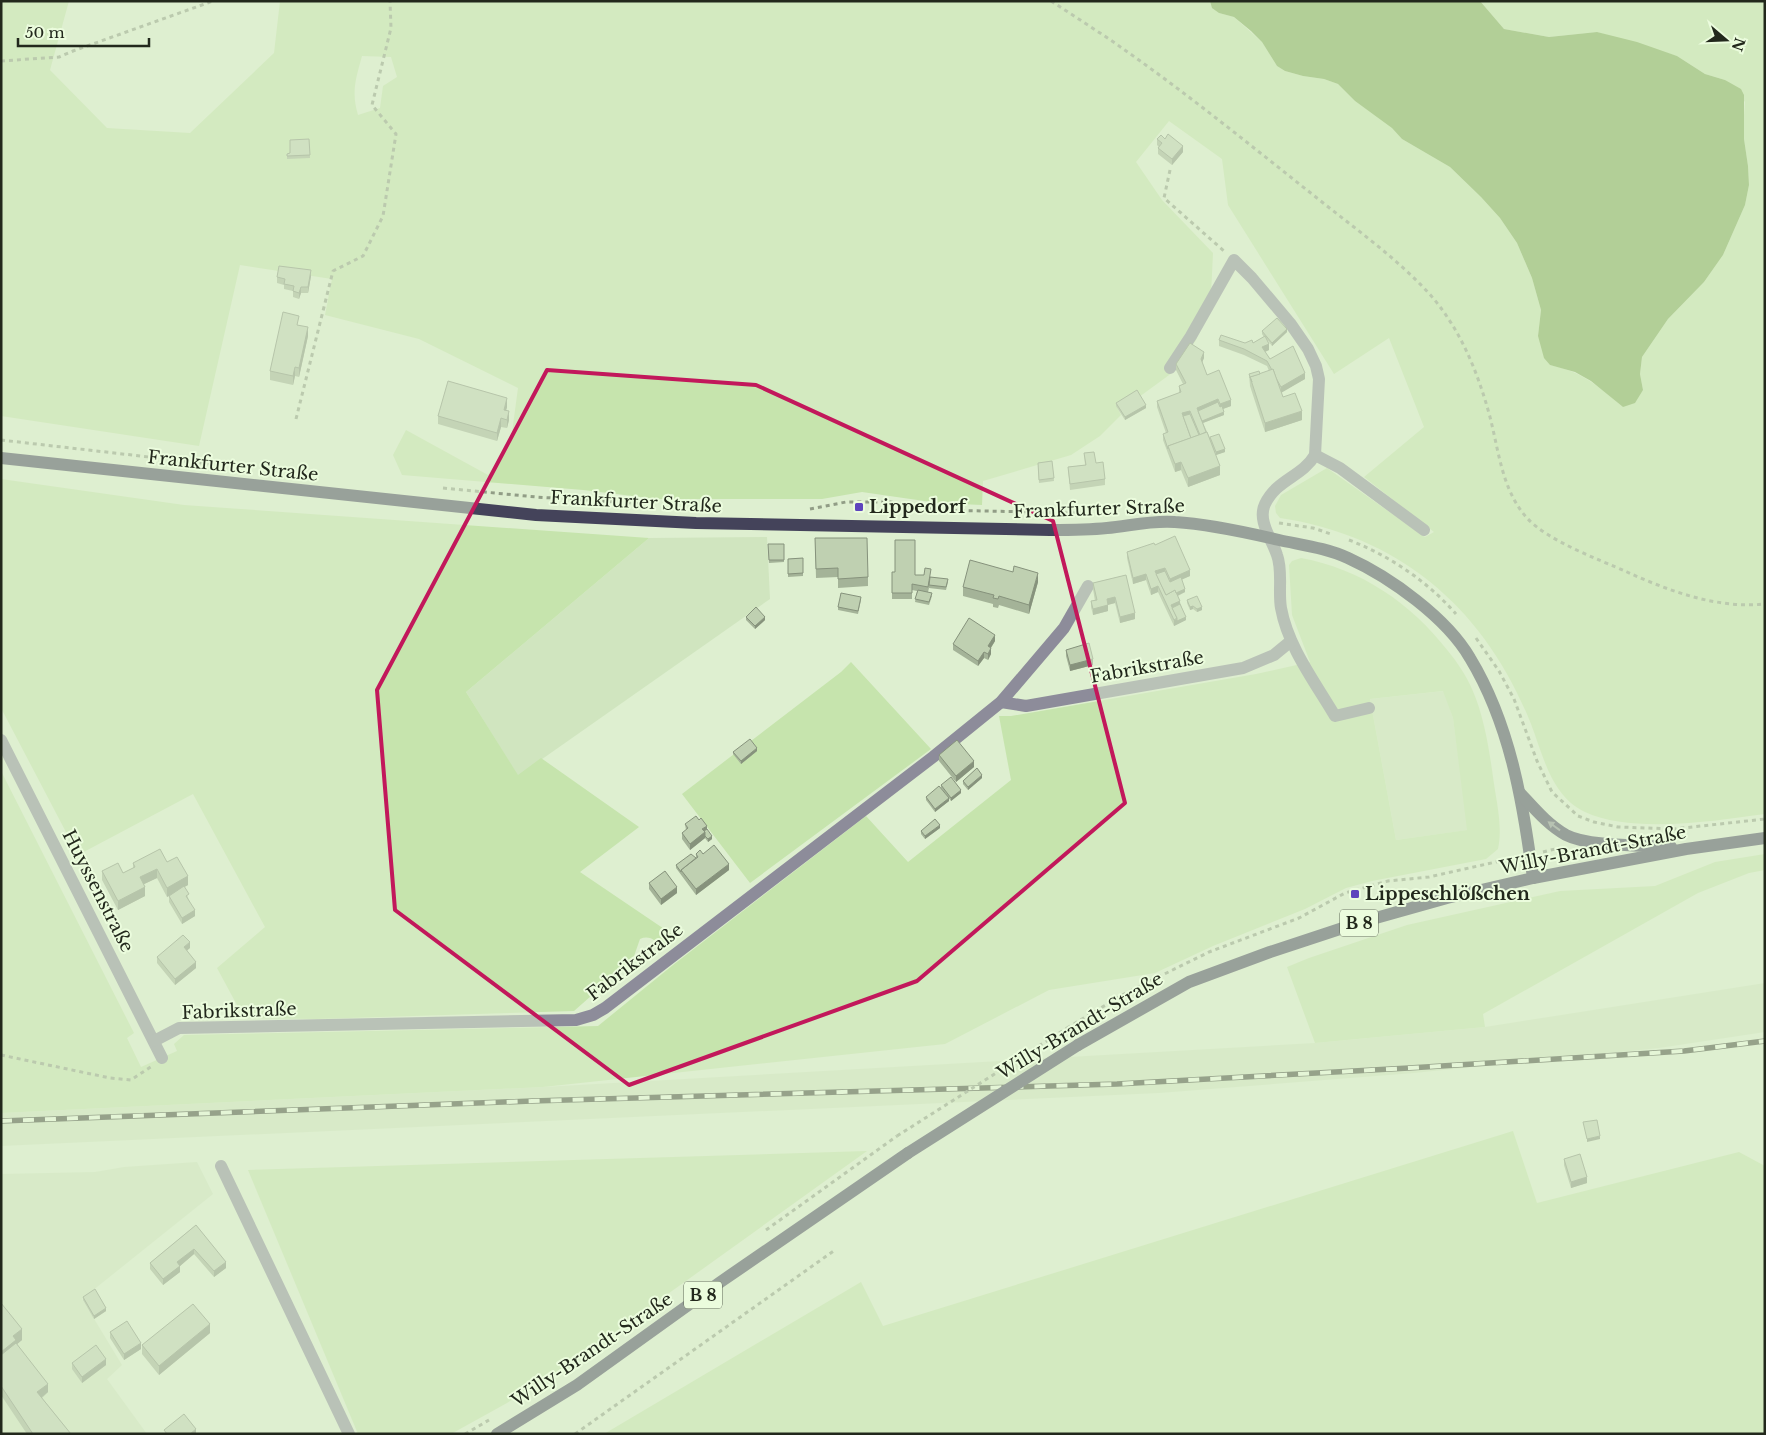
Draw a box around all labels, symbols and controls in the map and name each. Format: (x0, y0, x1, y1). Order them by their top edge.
scale bar (18, 15, 149, 47)
north arrow (1701, 15, 1751, 65)
text: 50 m (25, 23, 65, 42)
text: N (1728, 35, 1749, 53)
street label: Frankfurter Straße (146, 446, 320, 486)
street label: Frankfurter Straße (550, 487, 722, 517)
street label: Frankfurter Straße (1013, 495, 1185, 523)
place label: Lippedorf (869, 496, 968, 518)
marker: Lippedorf (853, 501, 865, 513)
street label: Fabrikstraße (1088, 646, 1206, 688)
street label: Willy-Brandt-Straße (1497, 821, 1688, 879)
one-way arrow (1547, 822, 1560, 832)
street label: Huyssenstraße (58, 826, 138, 956)
place label: Lippeschlößchen (1365, 883, 1530, 905)
marker: Lippeschlößchen (1349, 888, 1361, 900)
road number: B 8 (1340, 910, 1378, 936)
street label: Fabrikstraße (582, 919, 688, 1005)
street label: Willy-Brandt-Straße (992, 968, 1167, 1085)
street label: Fabrikstraße (181, 998, 297, 1024)
road number: B 8 (684, 1282, 722, 1308)
street label: Willy-Brandt-Straße (506, 1288, 677, 1413)

